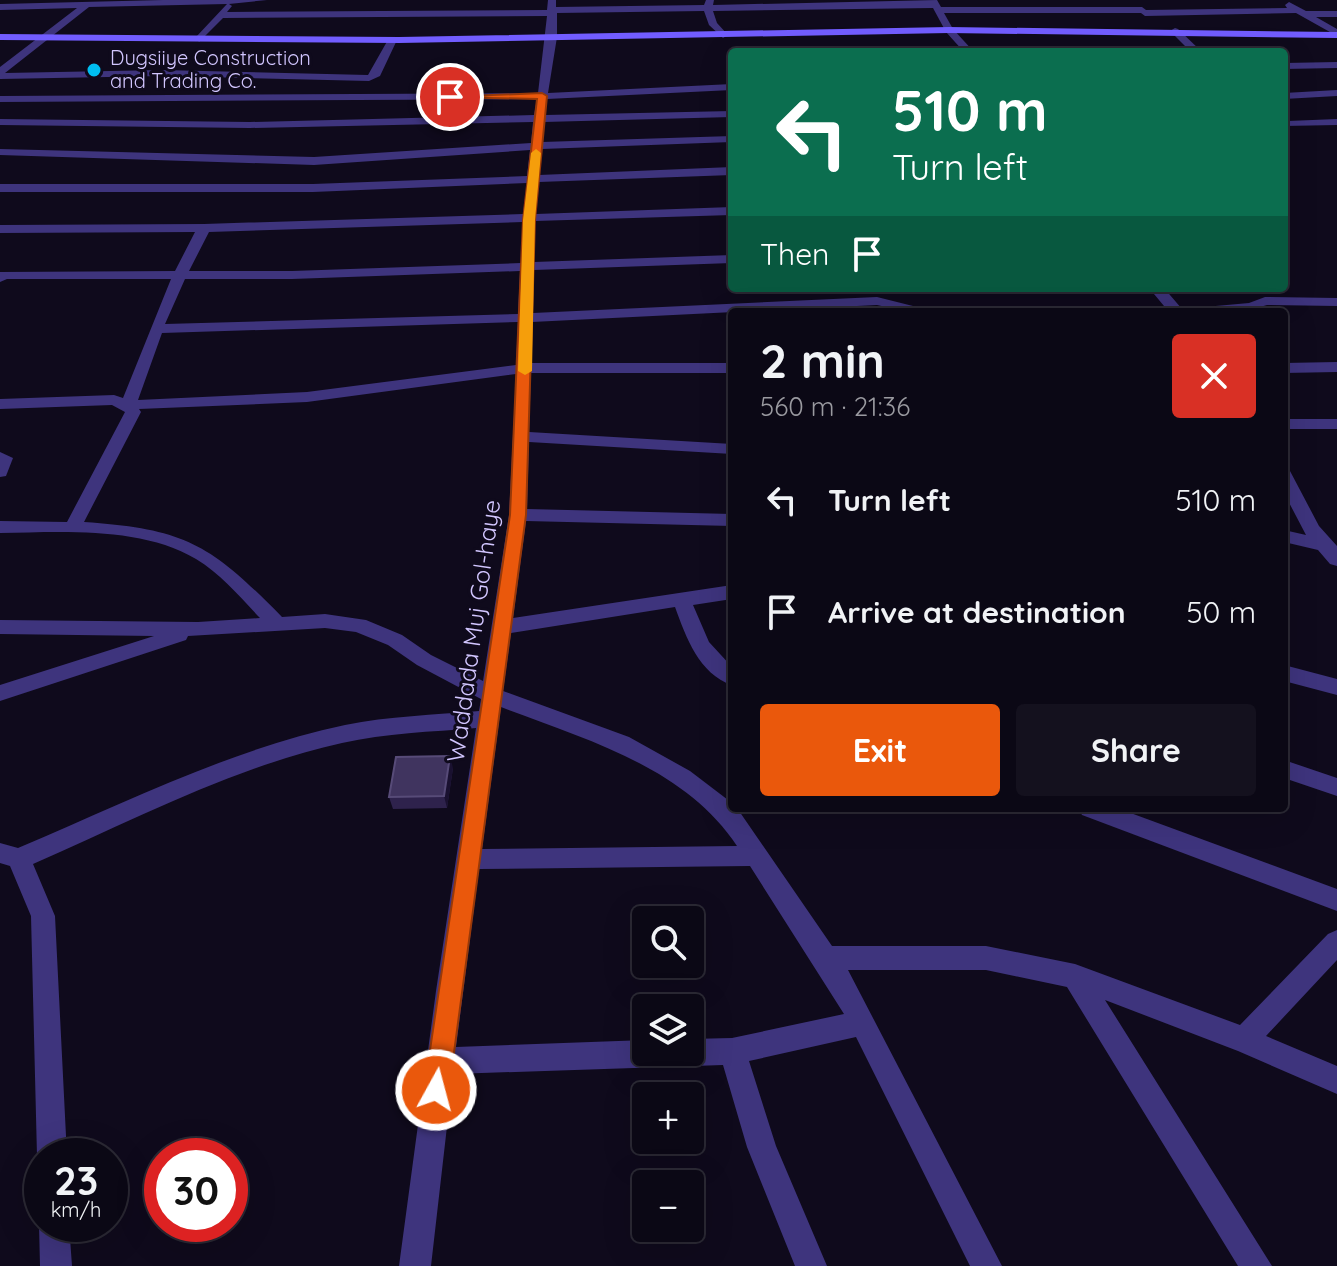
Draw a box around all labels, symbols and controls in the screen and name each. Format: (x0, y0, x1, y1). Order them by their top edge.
place label: Dugsiiye Construction and Trading Co. (110, 45, 311, 93)
marker: Dugsiiye Construction and Trading Co. (85, 61, 103, 79)
pin (416, 63, 484, 131)
icon: arrive (428, 75, 472, 119)
text: 510 m (892, 75, 1048, 145)
icon: left (760, 80, 864, 184)
text: Turn left (892, 144, 1028, 189)
icon: arrive (845, 232, 889, 276)
text: Then (760, 235, 829, 273)
text: 2 min (760, 330, 885, 390)
button: close (1172, 334, 1256, 418)
text: 560 m · 21:36 (760, 390, 910, 423)
icon: left (760, 478, 804, 522)
text: Turn left (828, 481, 951, 519)
text: 510 m (1175, 481, 1256, 519)
street label: Waddada Muj Gol-haye (440, 498, 506, 764)
icon: arrive (760, 590, 804, 634)
text: Arrive at destination (828, 593, 1126, 631)
text: 50 m (1186, 593, 1256, 631)
button: Exit (760, 704, 1000, 796)
button: Share (1016, 704, 1256, 796)
map controls (632, 906, 704, 1242)
button: search (632, 906, 704, 978)
button: layers (632, 994, 704, 1066)
position arrow (394, 1048, 478, 1132)
button: + (632, 1082, 704, 1154)
speed limit sign: 30 (144, 1138, 248, 1242)
text: 23 (54, 1155, 98, 1205)
button: − (632, 1170, 704, 1242)
text: km/h (51, 1197, 101, 1222)

